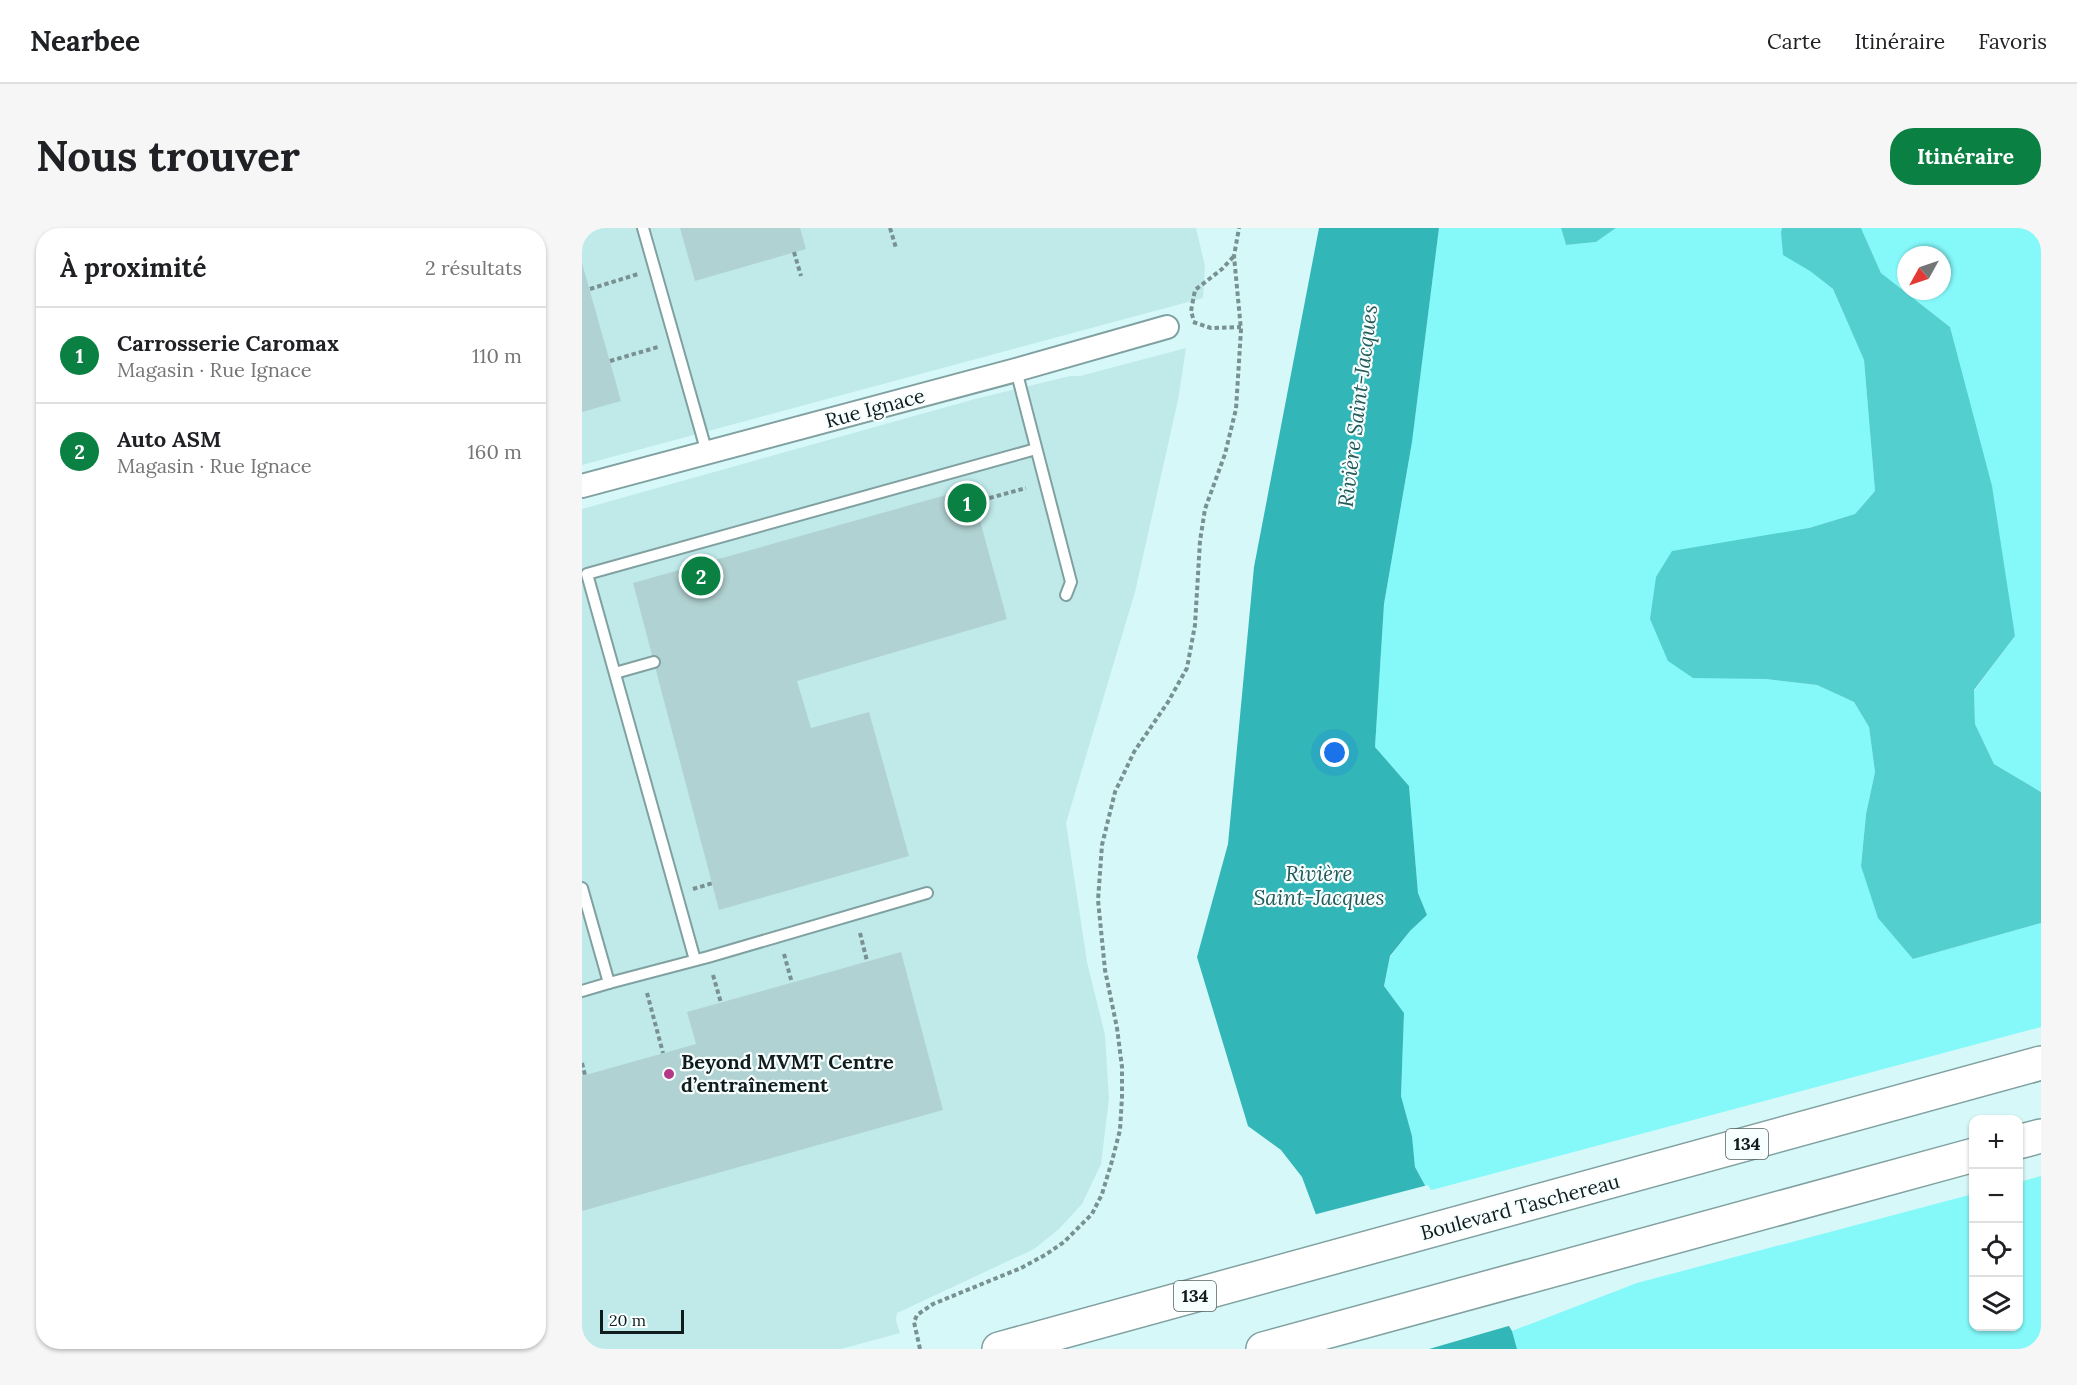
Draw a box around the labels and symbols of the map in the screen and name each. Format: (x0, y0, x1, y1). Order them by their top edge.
north arrow (1897, 246, 1951, 300)
water label: Rivière Saint-Jacques (1332, 303, 1383, 509)
street label: Rue Ignace (822, 382, 927, 433)
pin: 1 (948, 480, 986, 526)
pin: 2 (682, 554, 720, 598)
your location (1320, 738, 1349, 767)
water label: Rivière Saint-Jacques (1253, 860, 1385, 911)
place label: Beyond MVMT Centre d’entraînement (681, 1049, 894, 1097)
marker: Beyond MVMT Centre d’entraînement (662, 1067, 676, 1081)
road number: 134 (1726, 1129, 1768, 1159)
street label: Boulevard Taschereau (1418, 1168, 1622, 1245)
road number: 134 (1174, 1281, 1216, 1311)
scale bar (600, 1307, 684, 1334)

